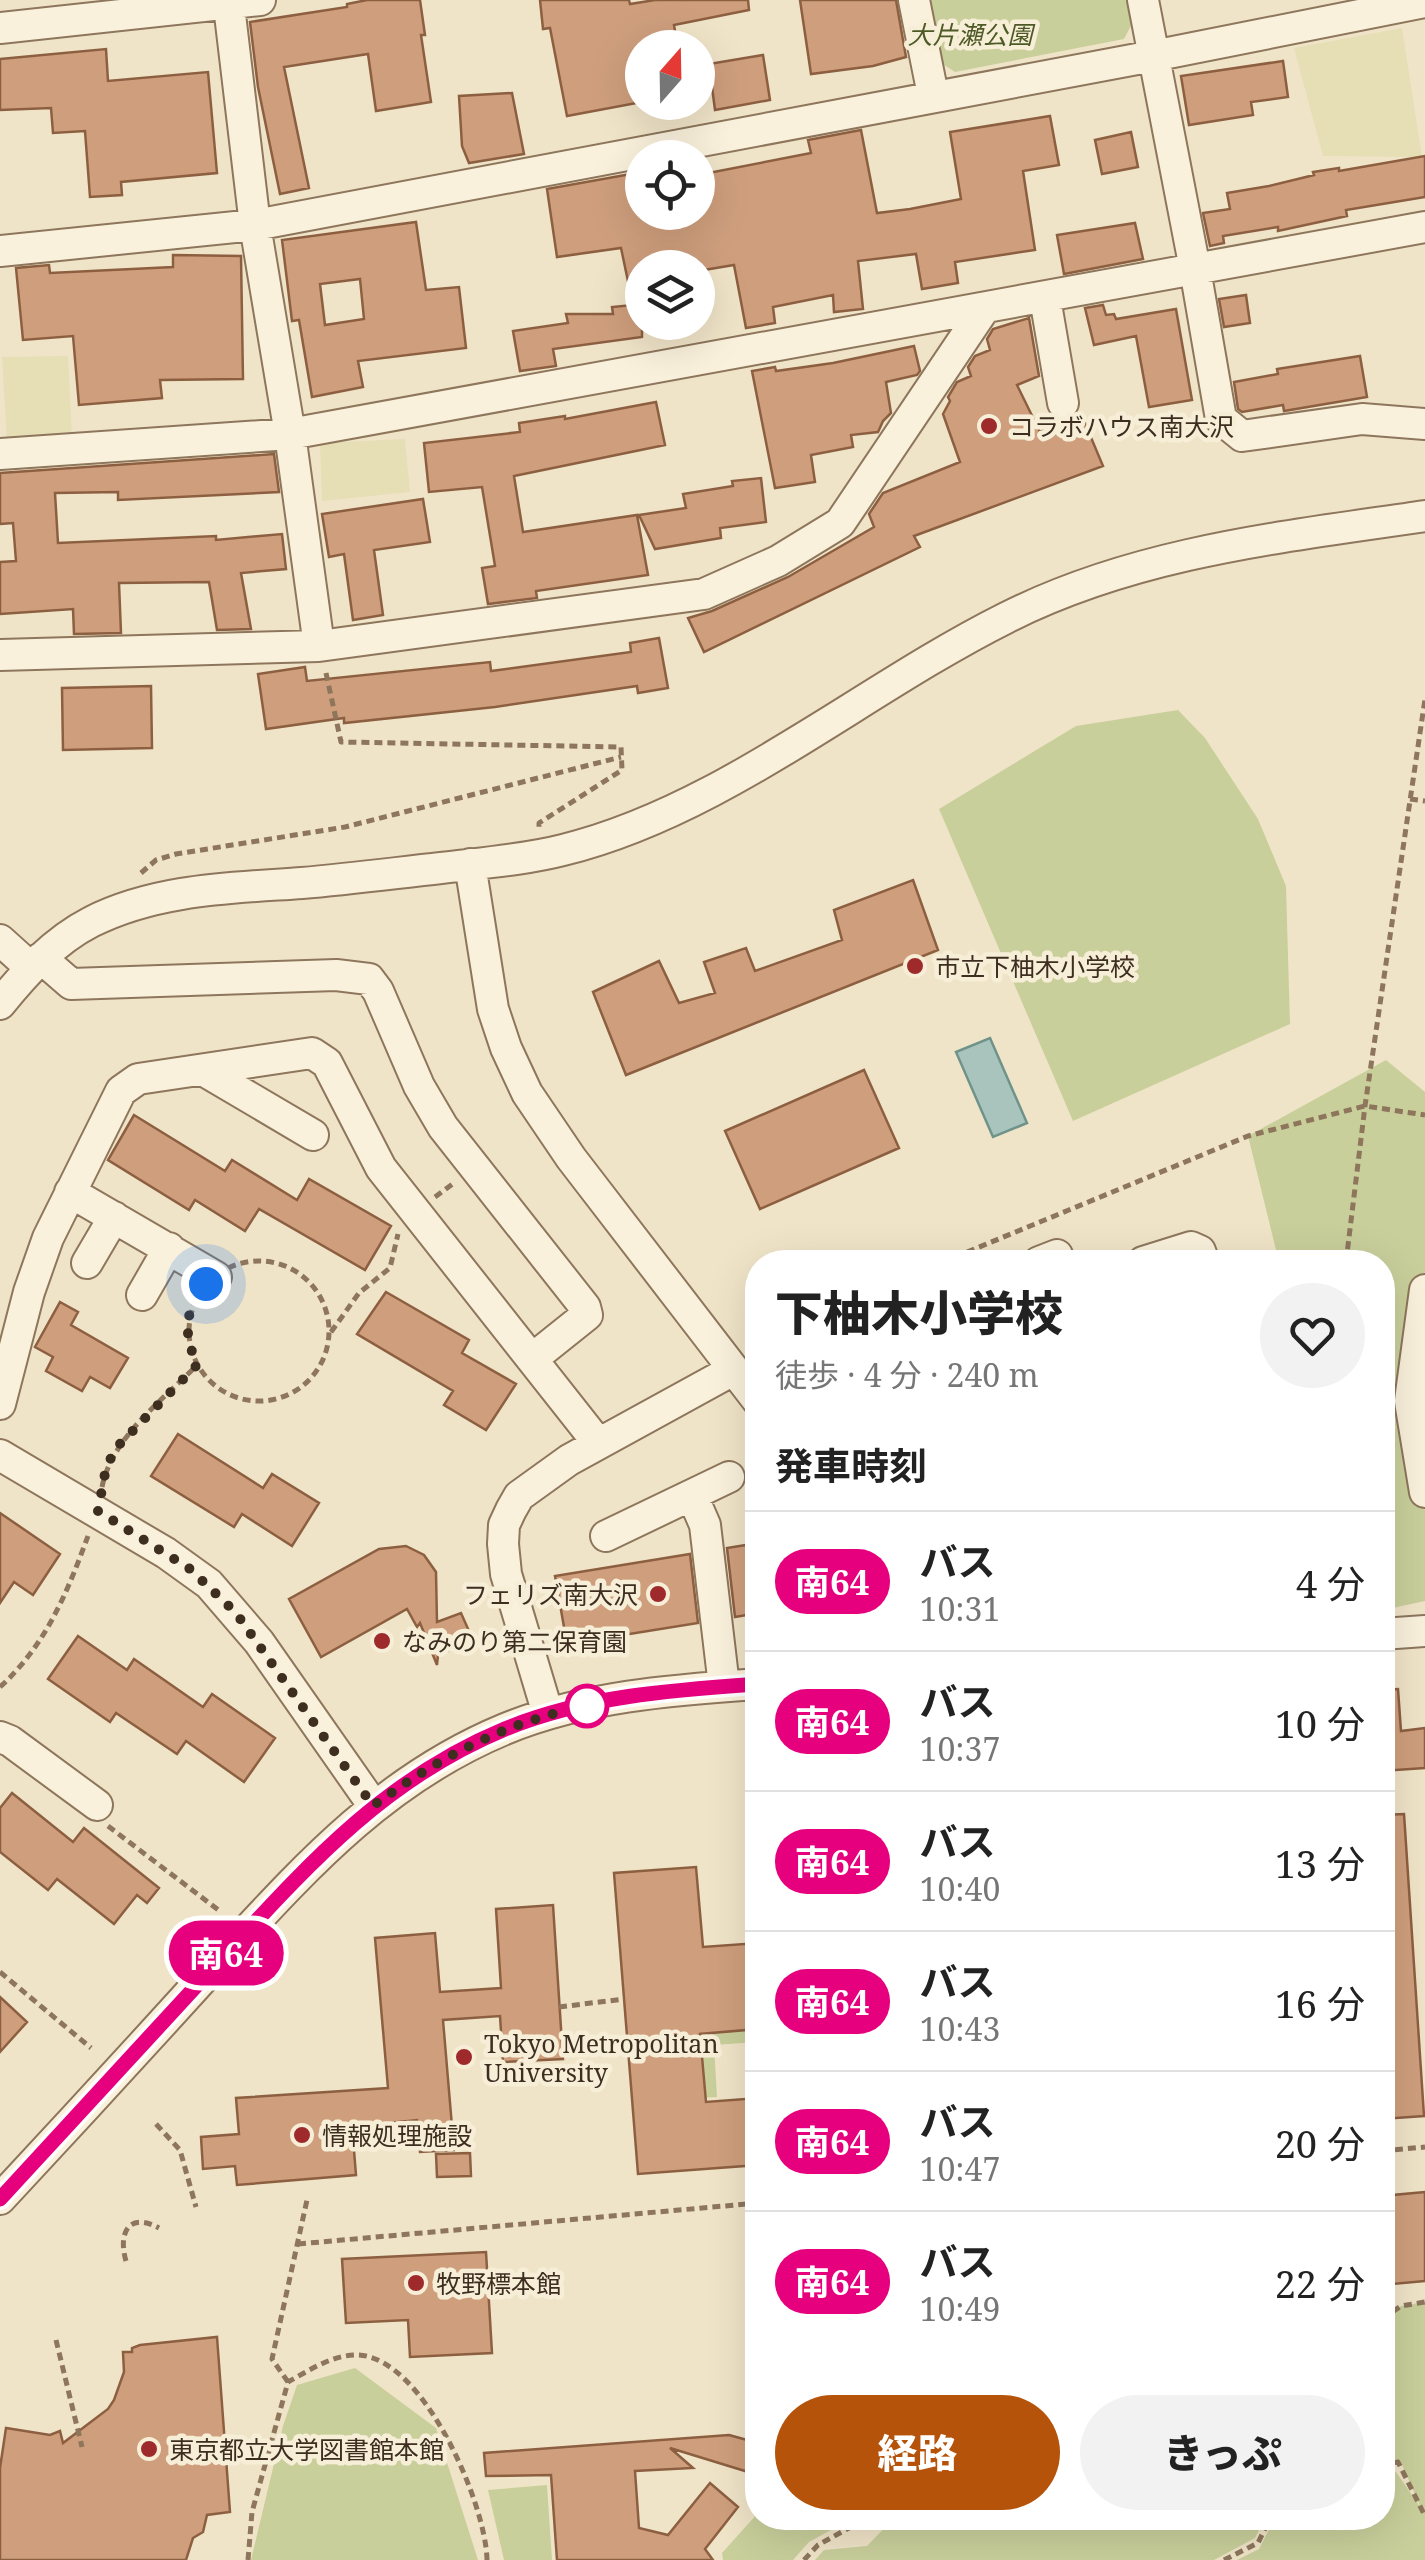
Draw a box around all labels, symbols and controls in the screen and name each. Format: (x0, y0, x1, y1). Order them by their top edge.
park label: 大片瀬公園 (907, 17, 1035, 51)
north arrow (625, 30, 715, 120)
map controls (625, 30, 715, 340)
button: locate (625, 140, 715, 230)
button: layers (625, 250, 715, 340)
place label: コラボハウス南大沢 (1009, 409, 1234, 443)
marker: コラボハウス南大沢 (978, 415, 1000, 437)
place label: 市立下柚木小学校 (935, 949, 1135, 983)
marker: 市立下柚木小学校 (904, 955, 926, 977)
your location (181, 1259, 231, 1309)
text: 下柚木小学校 (775, 1280, 1063, 1345)
button: heart (1260, 1283, 1365, 1388)
text: 徒歩 · 4 分 · 240 m (775, 1353, 1039, 1396)
text: 発車時刻 (775, 1439, 927, 1491)
text: バス (920, 1535, 996, 1587)
text: 4 分 (1296, 1557, 1365, 1609)
text: 南64 (795, 1558, 870, 1605)
place label: フェリズ南大沢 (463, 1577, 638, 1611)
marker: フェリズ南大沢 (647, 1583, 669, 1605)
text: 10:31 (920, 1587, 1000, 1630)
place label: なみのり第二保育園 (402, 1624, 627, 1658)
marker: なみのり第二保育園 (371, 1630, 393, 1652)
text: バス (920, 1675, 996, 1727)
unlabelled marker (566, 1685, 608, 1727)
text: 10 分 (1275, 1697, 1365, 1749)
text: 南64 (795, 1698, 870, 1745)
text: 10:37 (920, 1727, 1000, 1770)
text: バス (920, 1815, 996, 1867)
text: 13 分 (1275, 1837, 1365, 1889)
text: 南64 (795, 1838, 870, 1885)
text: 10:40 (920, 1867, 1000, 1910)
line badge: 南64 (168, 1920, 284, 1986)
text: 南64 (189, 1930, 263, 1977)
text: バス (920, 1955, 996, 2007)
text: 16 分 (1275, 1977, 1365, 2029)
text: 南64 (795, 1978, 870, 2025)
text: 10:43 (920, 2007, 1000, 2050)
place label: Tokyo Metropolitan University (484, 2026, 719, 2089)
marker: Tokyo Metropolitan University (453, 2046, 475, 2068)
text: バス (920, 2095, 996, 2147)
text: 20 分 (1275, 2117, 1365, 2169)
place label: 情報処理施設 (322, 2118, 472, 2152)
text: 南64 (795, 2118, 870, 2165)
marker: 情報処理施設 (291, 2124, 313, 2146)
text: 10:47 (920, 2147, 1000, 2190)
text: バス (920, 2235, 996, 2287)
text: 22 分 (1275, 2257, 1365, 2309)
text: 南64 (795, 2258, 870, 2305)
place label: 牧野標本館 (436, 2266, 561, 2300)
marker: 牧野標本館 (405, 2272, 427, 2294)
text: 10:49 (920, 2287, 1000, 2330)
button: 経路 (775, 2395, 1060, 2510)
button: きっぷ (1080, 2395, 1365, 2510)
place label: 東京都立大学図書館本館 (169, 2432, 444, 2466)
marker: 東京都立大学図書館本館 (138, 2438, 160, 2460)

